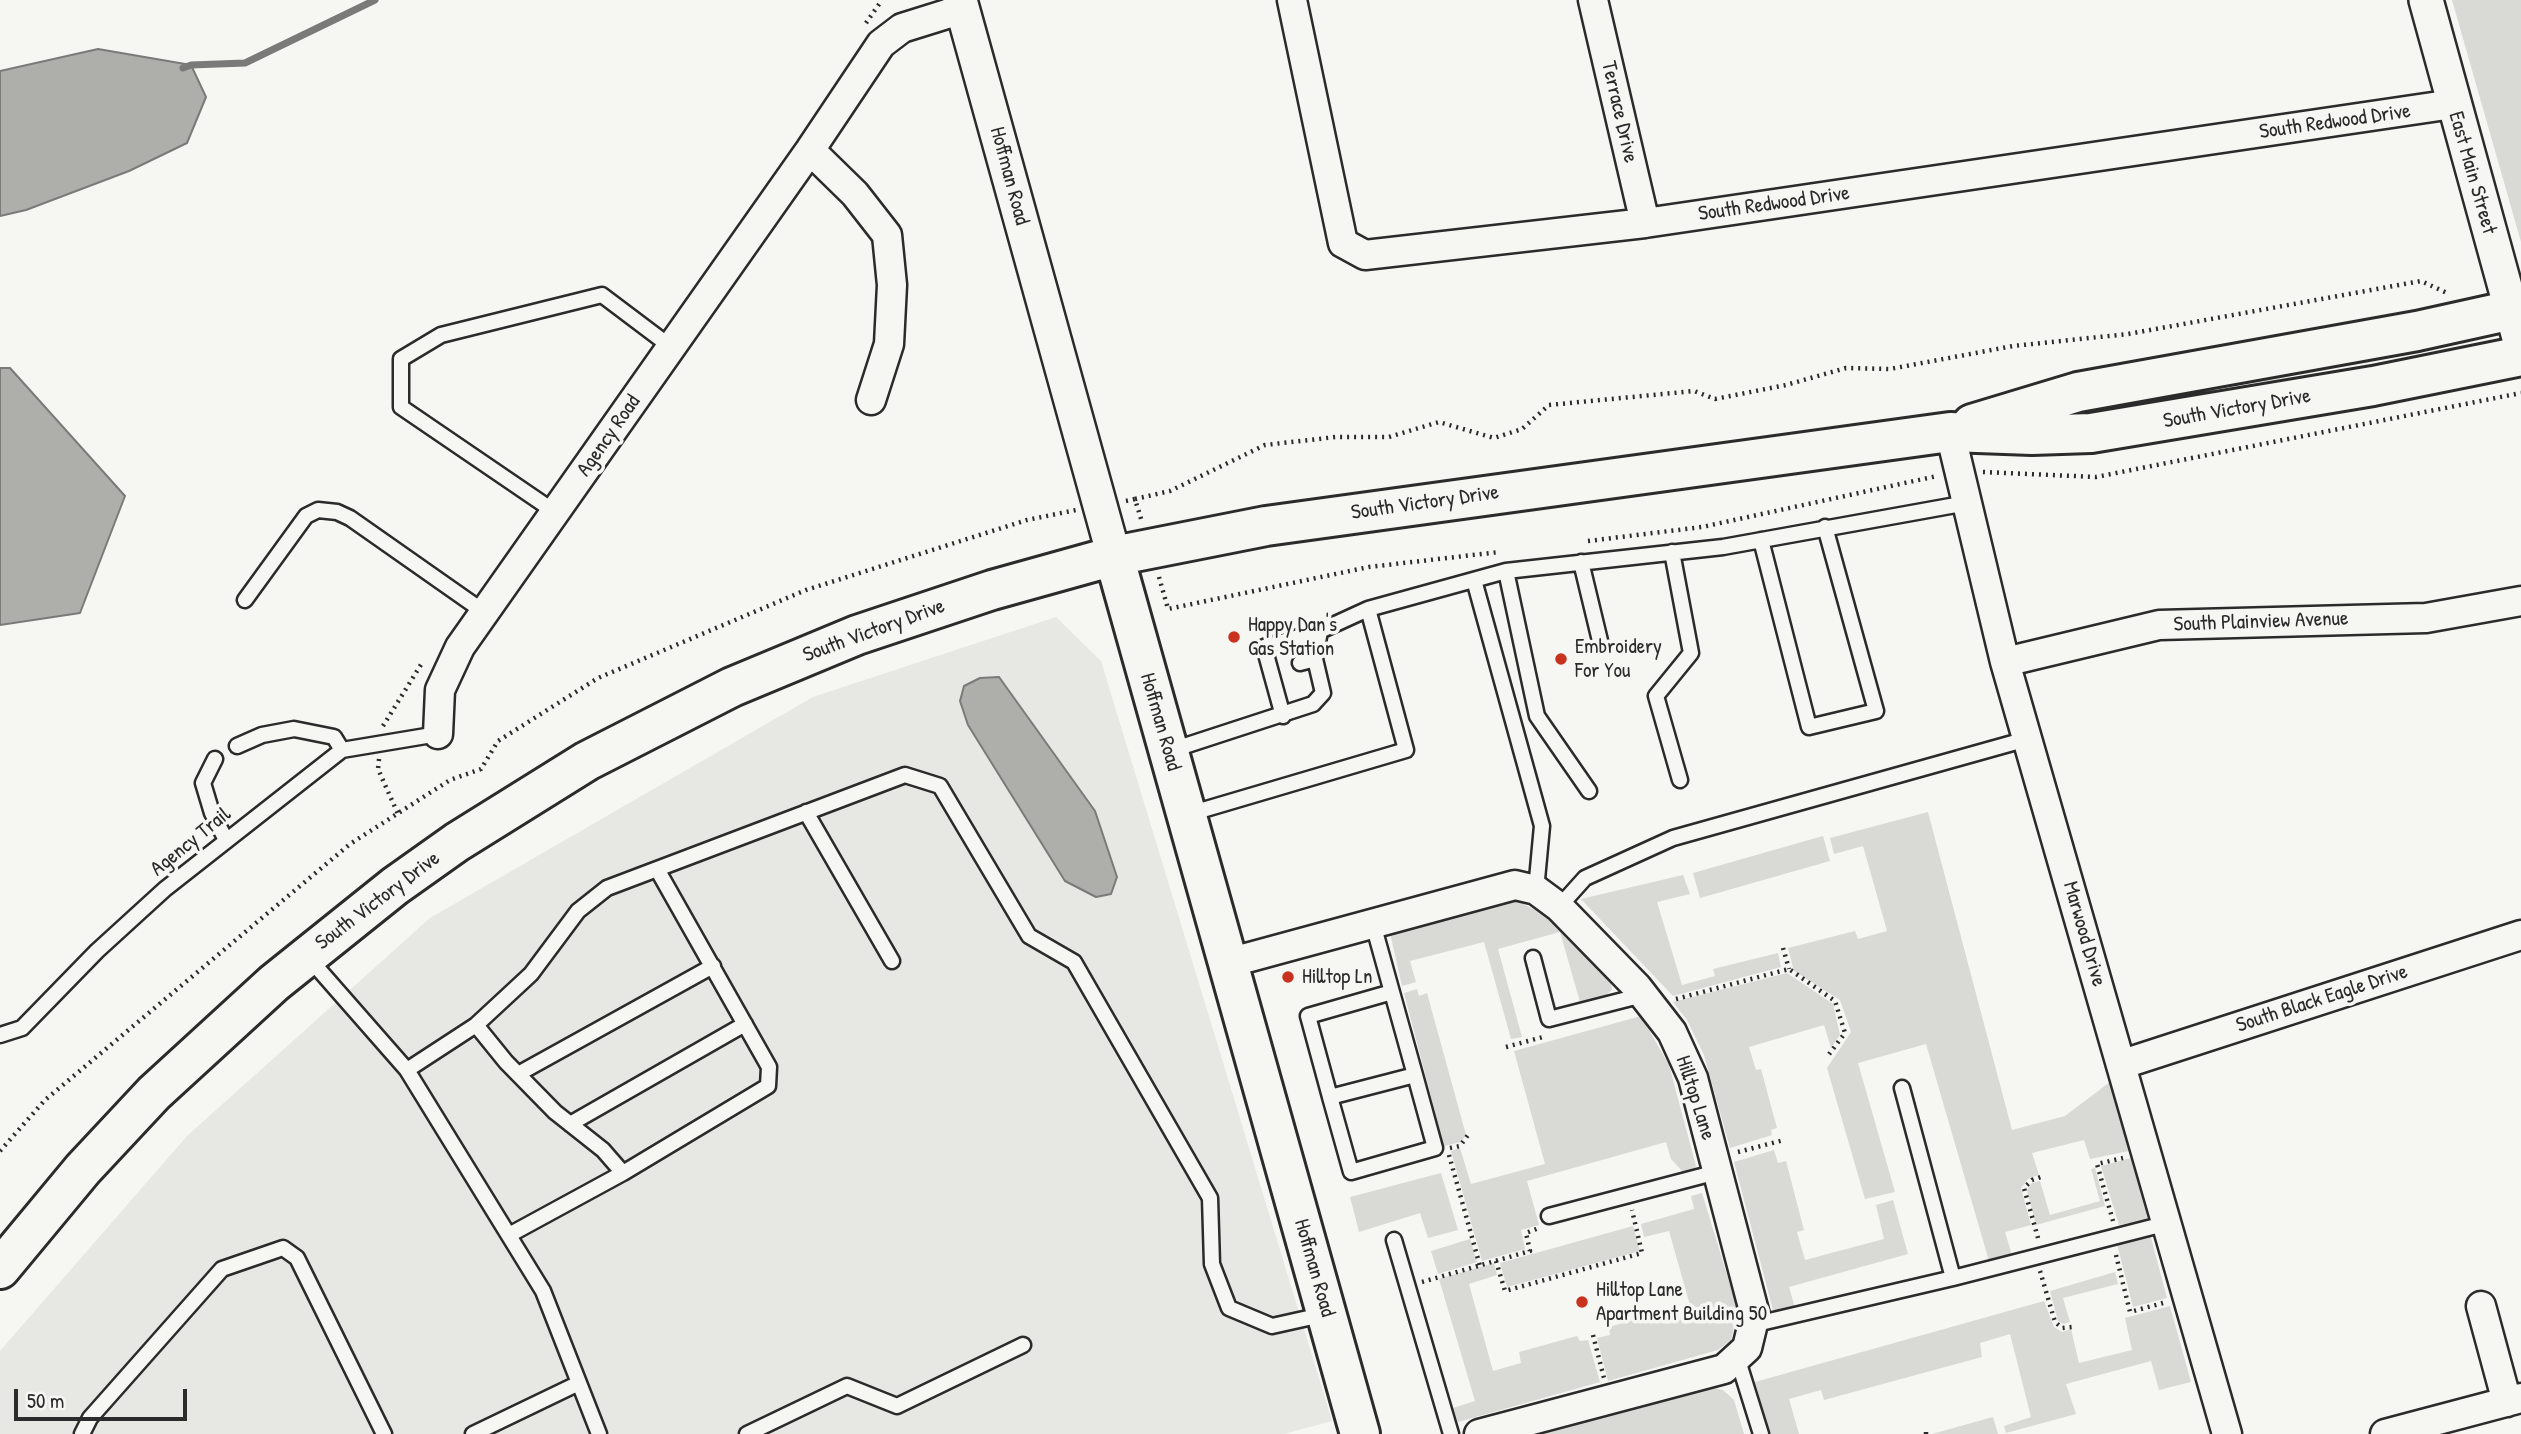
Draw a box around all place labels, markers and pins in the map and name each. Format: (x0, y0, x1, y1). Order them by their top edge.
place label: Happy Dan's Gas Station (1248, 612, 1337, 662)
marker: Happy Dan's Gas Station (1226, 629, 1242, 645)
place label: Embroidery For You (1575, 634, 1662, 684)
marker: Embroidery For You (1553, 651, 1569, 667)
place label: Hilltop Ln (1302, 964, 1372, 990)
marker: Hilltop Ln (1280, 969, 1296, 985)
place label: Hilltop Lane Apartment Building 50 (1596, 1277, 1767, 1327)
marker: Hilltop Lane Apartment Building 50 (1574, 1294, 1590, 1310)

